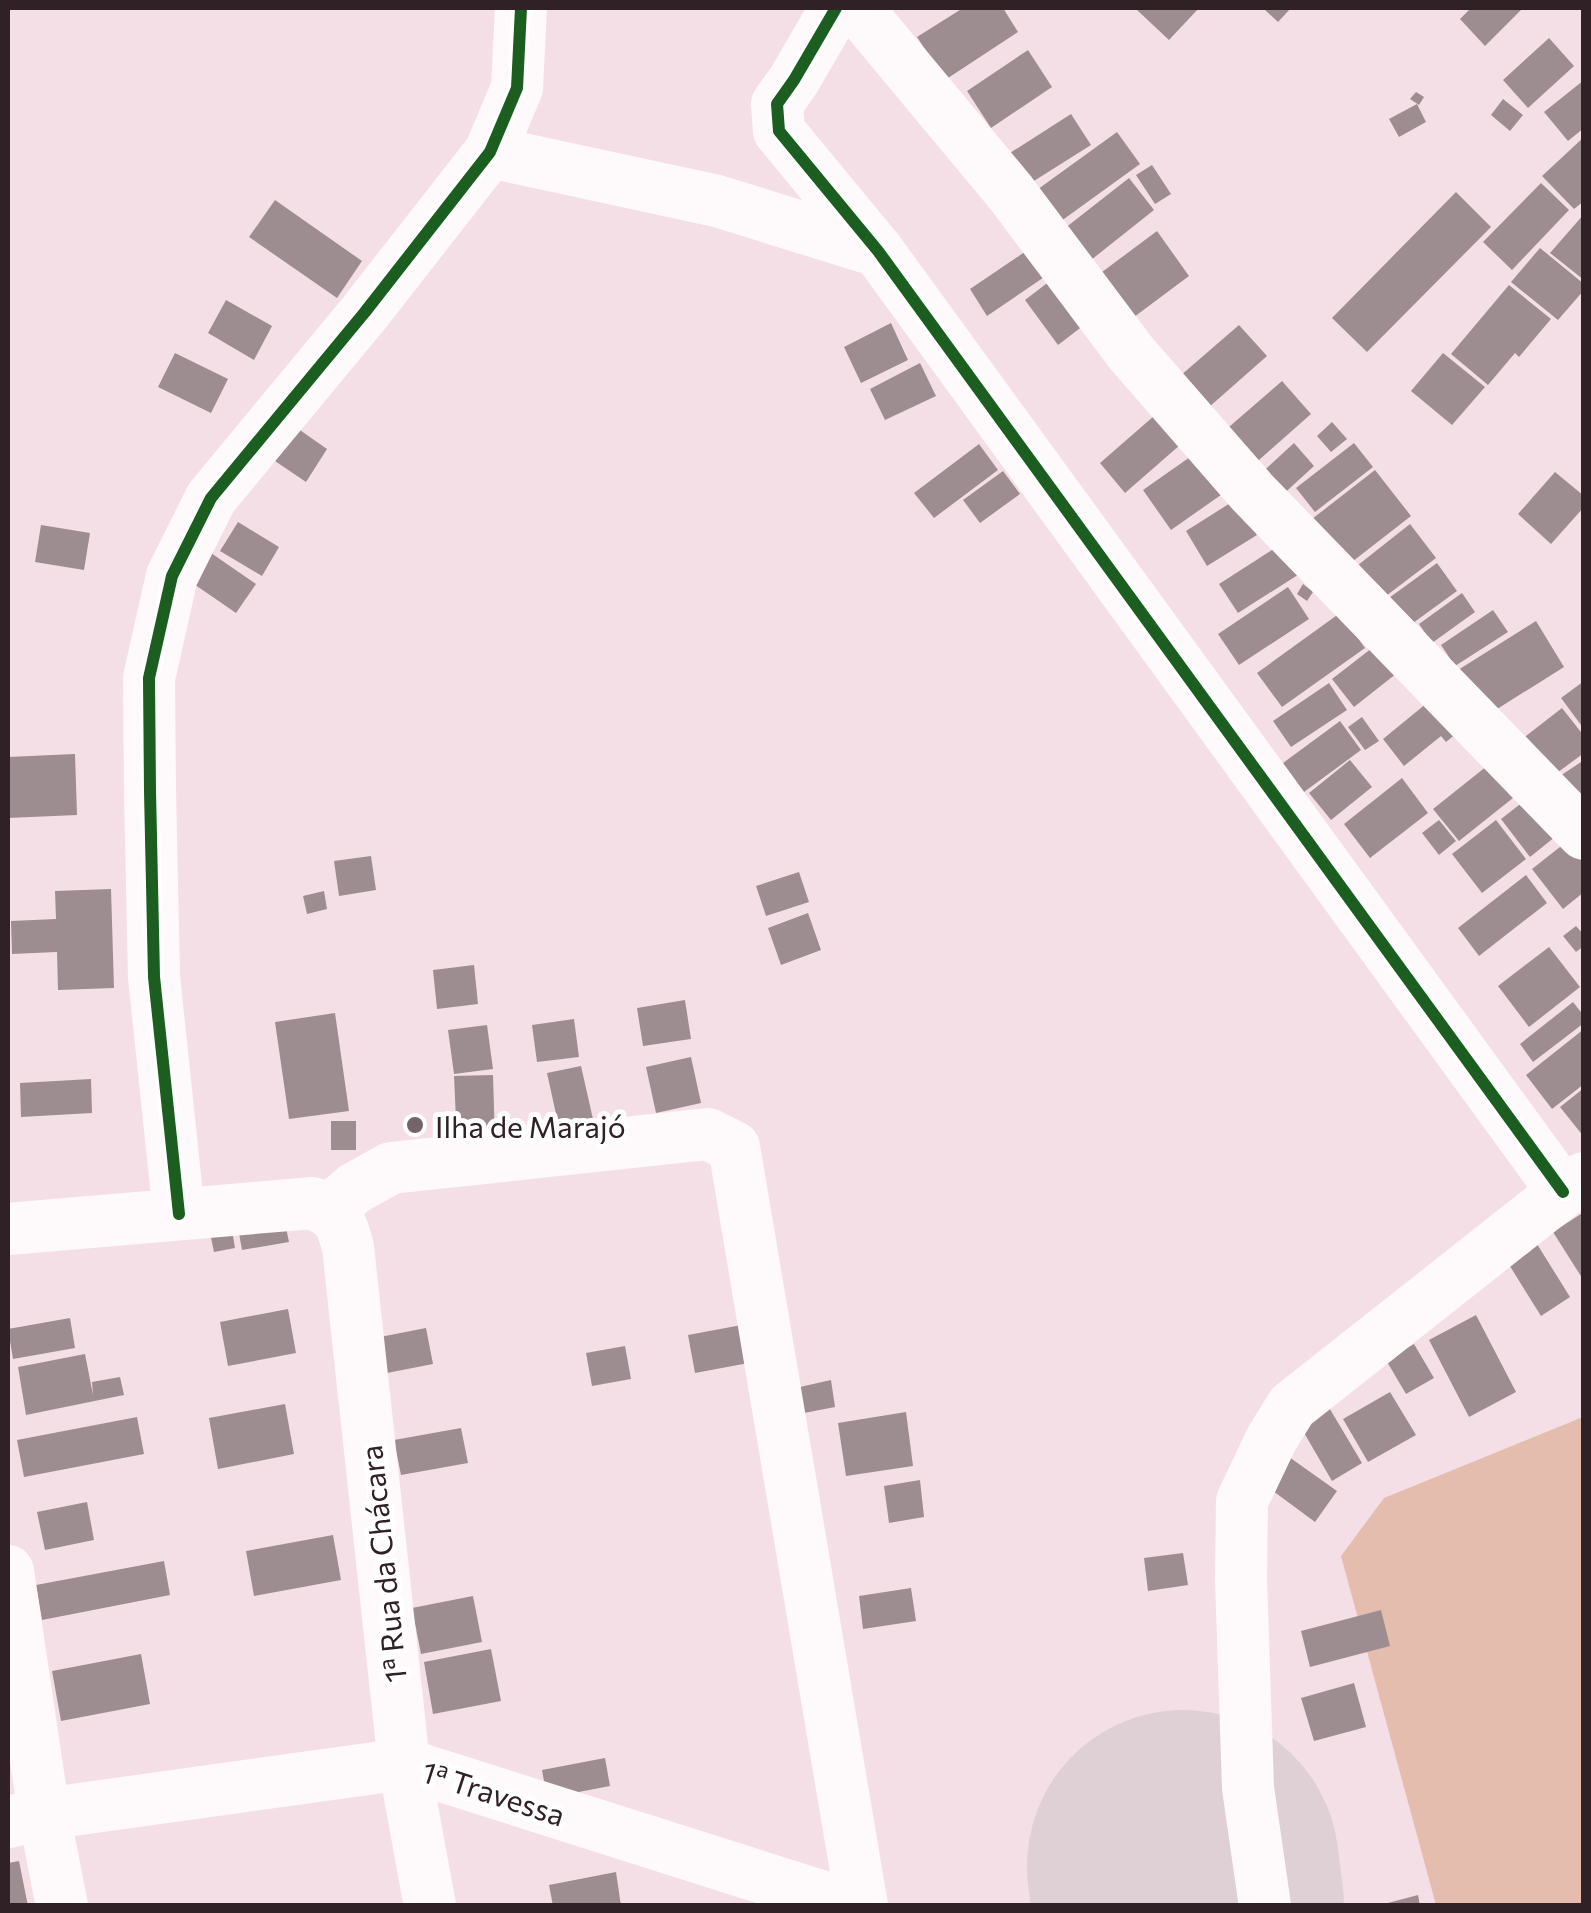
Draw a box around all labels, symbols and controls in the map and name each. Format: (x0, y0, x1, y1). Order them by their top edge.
place label: Ilha de Marajó (435, 1107, 626, 1144)
marker: Ilha de Marajó (404, 1114, 426, 1136)
street label: 1ª Rua da Chácara (351, 1443, 413, 1685)
street label: 1ª Travessa (418, 1752, 570, 1832)

